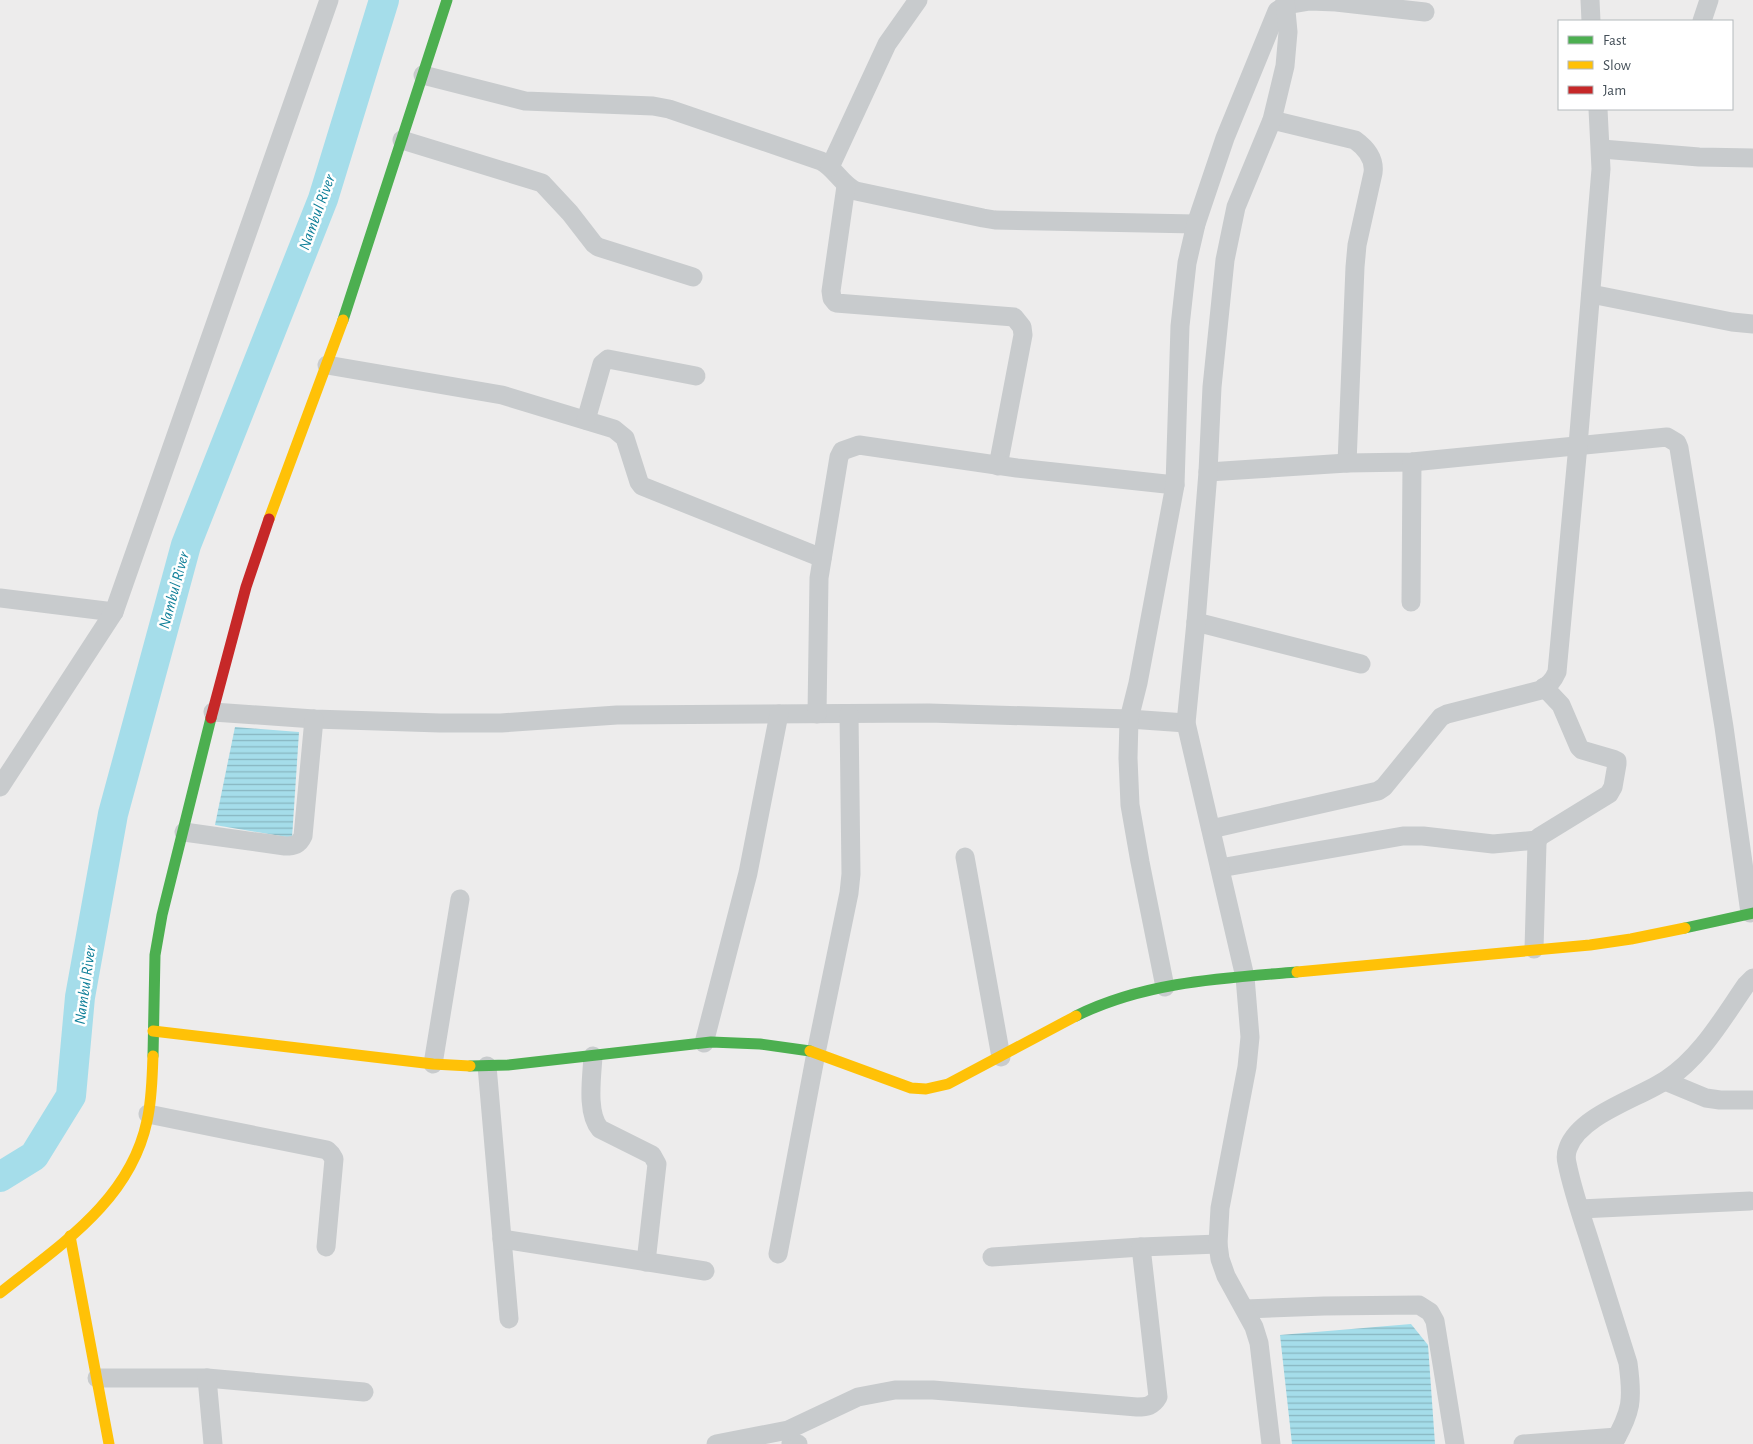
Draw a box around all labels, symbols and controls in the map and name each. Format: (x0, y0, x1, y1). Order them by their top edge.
legend (1558, 20, 1733, 110)
text: Fast (1603, 33, 1627, 48)
text: Slow (1603, 58, 1631, 73)
text: Jam (1603, 83, 1626, 98)
water label: Nambul River (296, 172, 338, 252)
water label: Nambul River (156, 549, 192, 630)
water label: Nambul River (72, 944, 99, 1025)

